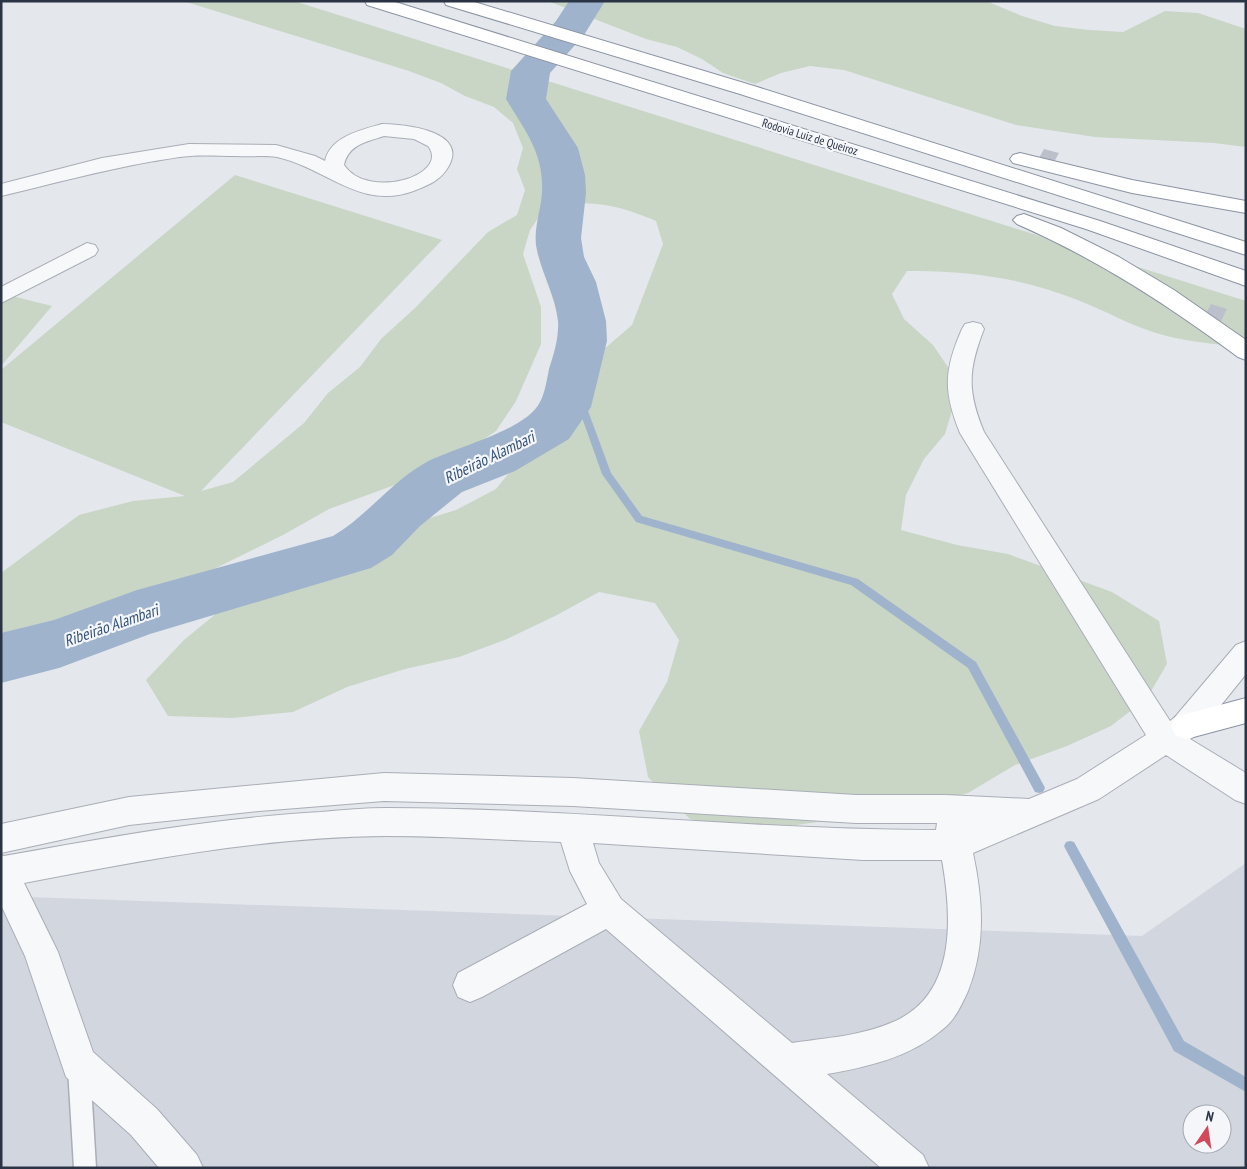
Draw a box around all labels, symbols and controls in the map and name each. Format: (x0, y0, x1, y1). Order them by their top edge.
street label: Rodovia Luiz de Queiroz (760, 115, 860, 158)
water label: Ribeirão Alambari (441, 425, 540, 488)
water label: Ribeirão Alambari (61, 599, 163, 650)
north arrow (1182, 1104, 1232, 1154)
text: N (1204, 1107, 1216, 1126)

